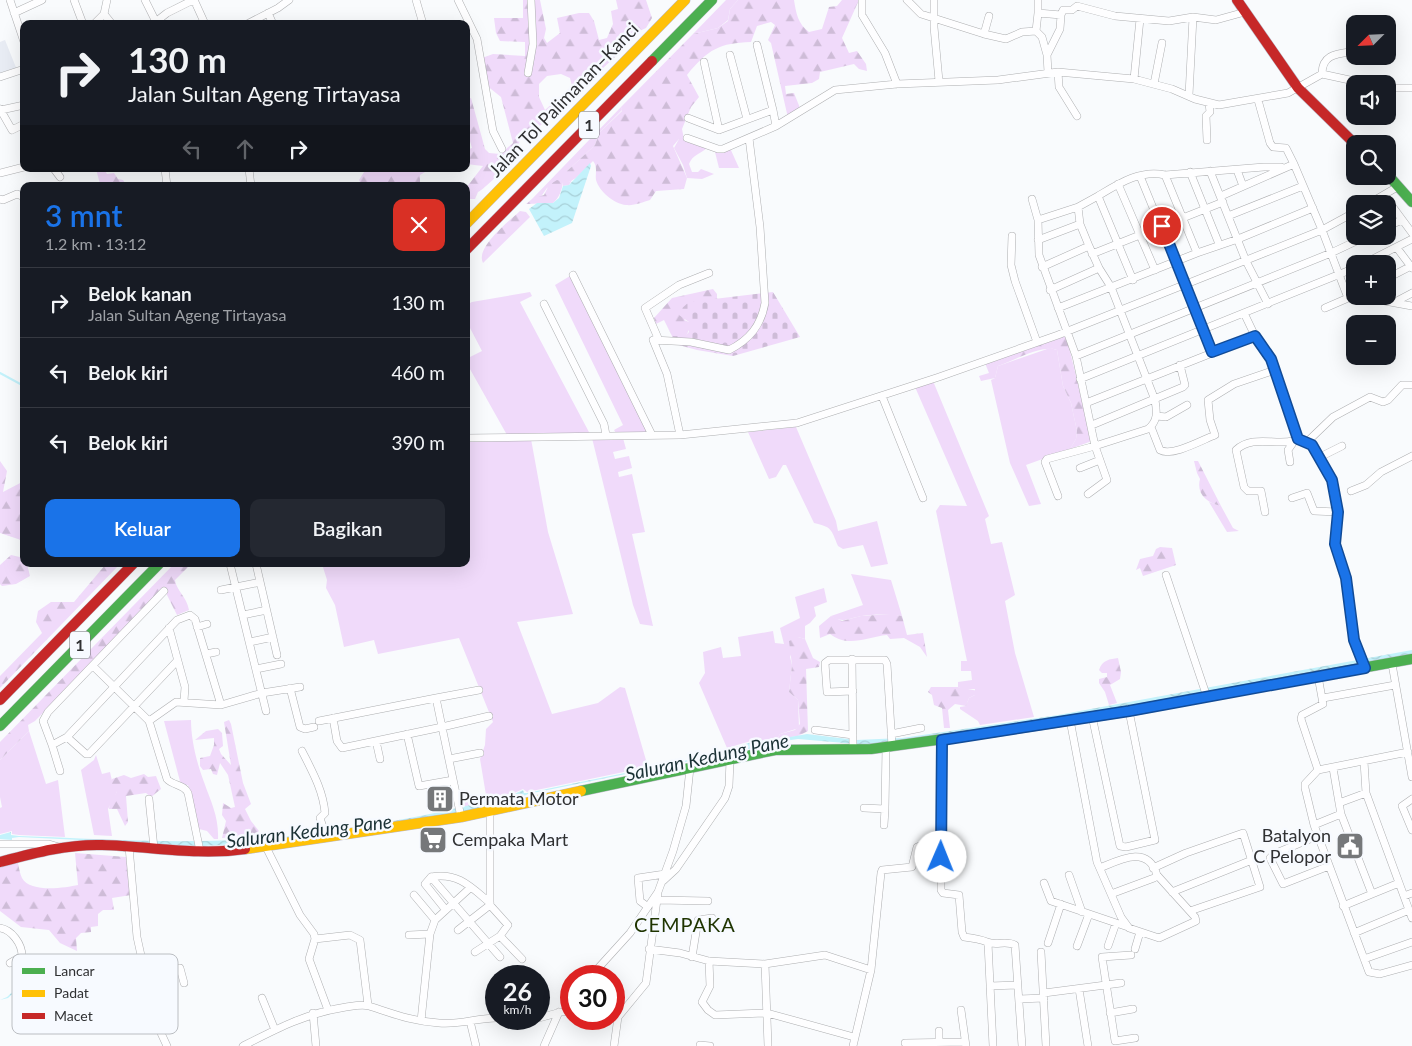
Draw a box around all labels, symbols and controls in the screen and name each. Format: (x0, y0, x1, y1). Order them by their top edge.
north arrow (1346, 15, 1396, 65)
map controls (1346, 15, 1396, 365)
street label: Jalan Tol Palimanan–Kanci (484, 18, 643, 181)
text: 130 m (128, 38, 227, 80)
icon: right (45, 40, 110, 105)
button: sound (1346, 75, 1396, 125)
text: Jalan Sultan Ageng Tirtayasa (128, 80, 401, 107)
road number: 1 (579, 112, 599, 138)
icon: left (178, 135, 206, 163)
icon: ahead (231, 135, 259, 163)
icon: right (284, 135, 312, 163)
button: search (1346, 135, 1396, 185)
button: layers (1346, 195, 1396, 245)
text: 3 mnt (45, 197, 122, 233)
button: close (393, 199, 445, 251)
pin (1141, 205, 1183, 247)
icon: arrive (1148, 212, 1176, 240)
text: 1.2 km · 13:12 (45, 234, 146, 253)
button: + (1346, 255, 1396, 305)
text: Belok kanan (88, 282, 192, 305)
icon: right (45, 289, 73, 317)
text: 130 m (391, 291, 445, 314)
text: Jalan Sultan Ageng Tirtayasa (88, 305, 286, 324)
button: − (1346, 315, 1396, 365)
icon: left (45, 359, 73, 387)
text: Belok kiri (88, 361, 168, 384)
text: 460 m (391, 361, 445, 384)
icon: left (45, 429, 73, 457)
text: Belok kiri (88, 431, 168, 454)
text: 390 m (391, 431, 445, 454)
button: Keluar (45, 499, 240, 557)
button: Bagikan (250, 499, 445, 557)
road number: 1 (70, 632, 90, 658)
water label: Saluran Kedung Pane (623, 728, 791, 785)
building icon: Permata Motor (425, 784, 455, 814)
place label: Permata Motor (459, 787, 579, 809)
water label: Saluran Kedung Pane (225, 809, 393, 852)
place label: Batalyon C Pelopor (1253, 824, 1331, 867)
supermarket icon: Cempaka Mart (418, 825, 448, 855)
place label: Cempaka Mart (452, 828, 569, 850)
position arrow (914, 830, 966, 882)
public building icon: Batalyon C Pelopor (1335, 831, 1365, 861)
district label: CEMPAKA (634, 912, 736, 936)
legend (12, 954, 178, 1034)
text: Lancar (54, 962, 95, 979)
speed limit sign: 30 (560, 965, 625, 1030)
text: 26 (503, 976, 532, 1006)
text: Padat (54, 984, 89, 1001)
text: km/h (503, 1002, 532, 1017)
text: Macet (54, 1007, 93, 1024)

